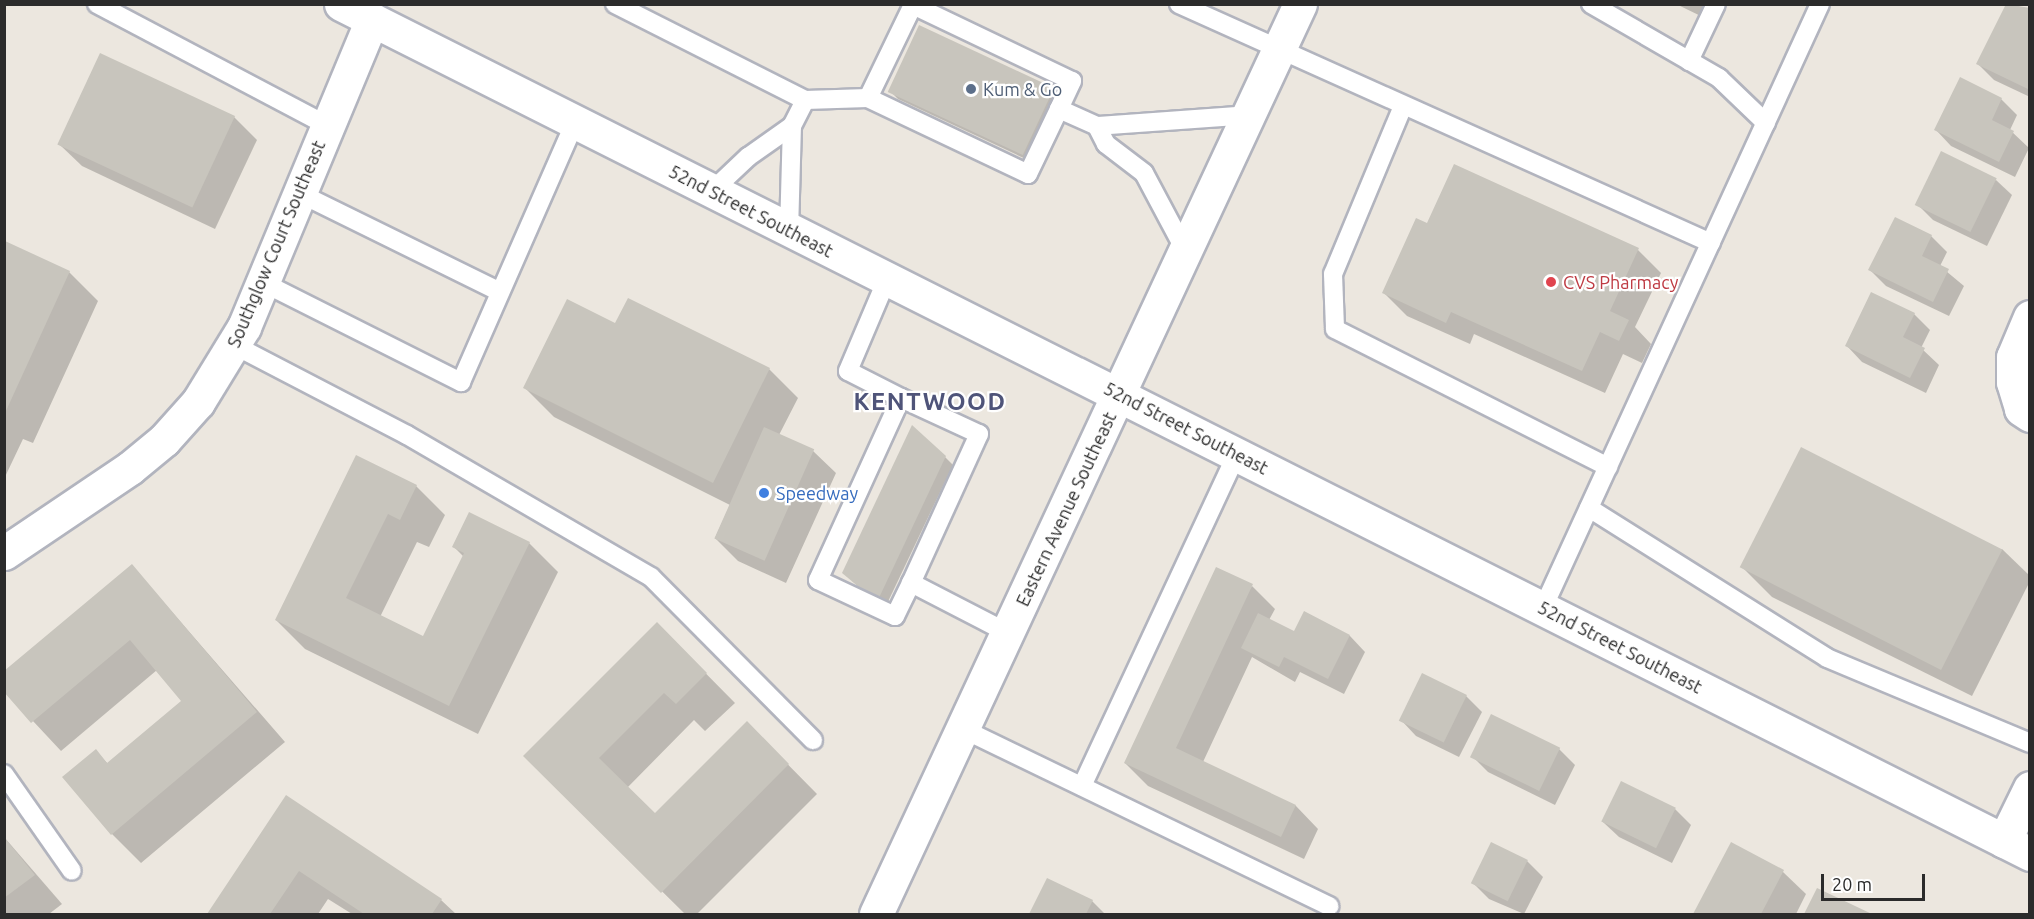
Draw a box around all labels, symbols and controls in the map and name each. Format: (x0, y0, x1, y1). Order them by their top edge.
place label: Kum & Go (983, 78, 1062, 100)
marker: Kum & Go (964, 82, 978, 96)
street label: Southglow Court Southeast (223, 137, 329, 351)
street label: 52nd Street Southeast (665, 160, 837, 262)
place label: CVS Pharmacy (1563, 271, 1678, 293)
marker: CVS Pharmacy (1544, 275, 1558, 289)
street label: 52nd Street Southeast (1100, 377, 1272, 479)
district label: KENTWOOD (854, 388, 1006, 416)
street label: Eastern Avenue Southeast (1011, 408, 1121, 610)
place label: Speedway (776, 482, 858, 504)
marker: Speedway (757, 486, 771, 500)
street label: 52nd Street Southeast (1534, 596, 1706, 698)
scale bar (1824, 862, 1928, 900)
text: 20 m (1832, 874, 1872, 894)

